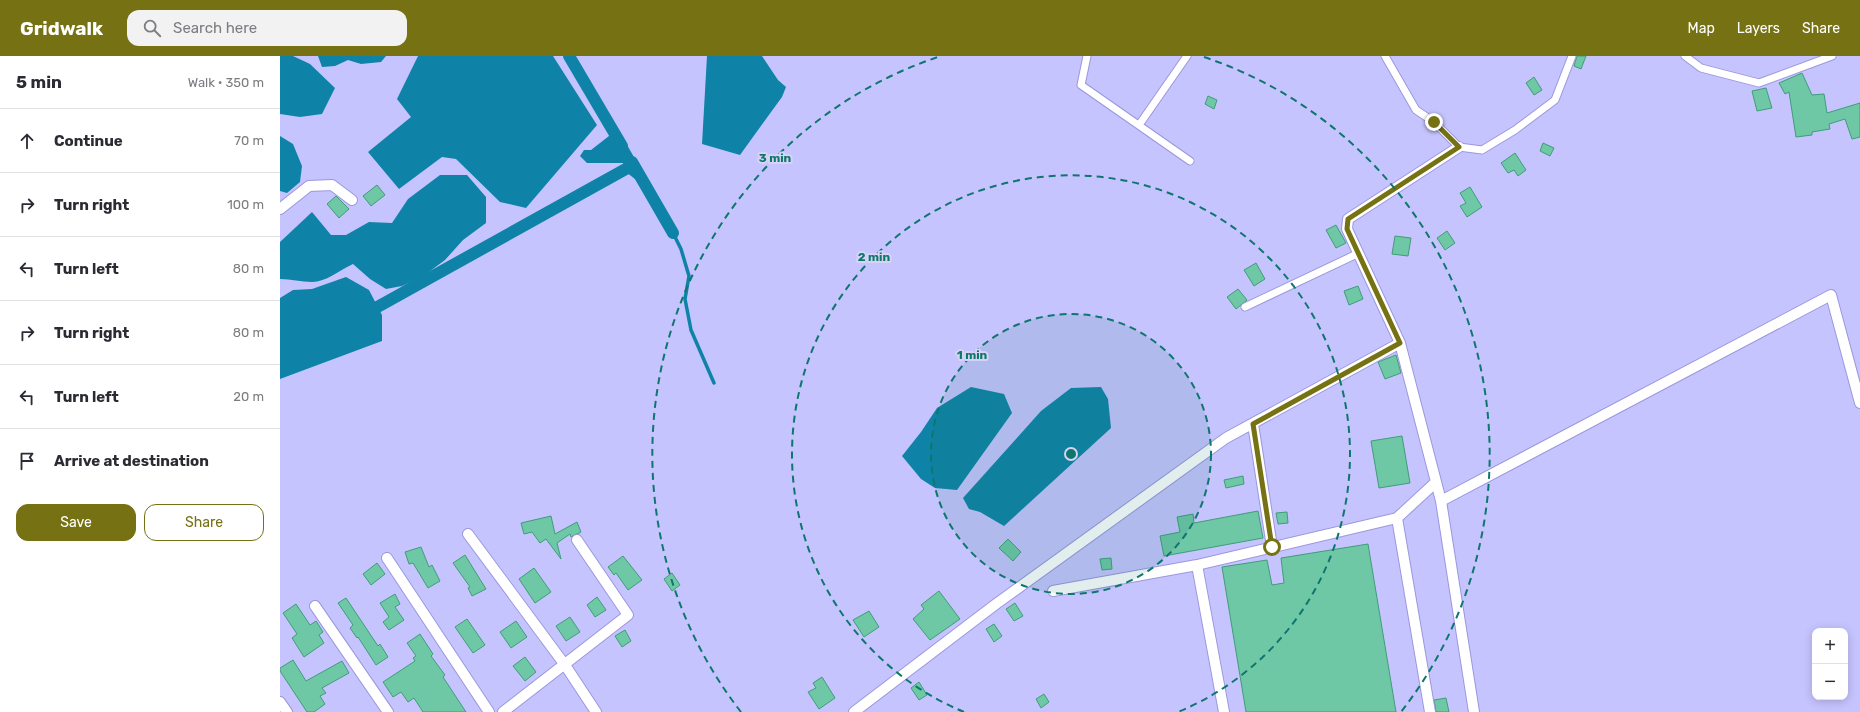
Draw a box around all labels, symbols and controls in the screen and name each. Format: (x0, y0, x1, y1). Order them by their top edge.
search box (127, 10, 407, 46)
text: Gridwalk (20, 17, 103, 40)
icon: search (141, 17, 163, 39)
text: Search here (173, 19, 257, 37)
text: Map (1688, 20, 1715, 37)
text: Layers (1737, 20, 1780, 37)
text: Share (1802, 20, 1840, 37)
text: 5 min (16, 72, 62, 92)
text: Walk · 350 m (188, 75, 264, 90)
route end (1425, 113, 1443, 131)
icon: ahead (16, 130, 38, 152)
text: Continue (54, 132, 123, 150)
text: 70 m (234, 133, 264, 148)
text: 3 min (759, 151, 792, 165)
icon: right (16, 194, 38, 216)
text: Turn right (54, 196, 129, 214)
text: 100 m (227, 197, 264, 212)
text: 2 min (858, 250, 891, 264)
icon: left (16, 258, 38, 280)
text: Turn left (54, 260, 119, 278)
text: 80 m (233, 261, 264, 276)
icon: right (16, 322, 38, 344)
text: Turn right (54, 324, 129, 342)
text: 80 m (233, 325, 264, 340)
text: 1 min (957, 348, 988, 362)
icon: left (16, 386, 38, 408)
text: Turn left (54, 388, 119, 406)
text: 20 m (233, 389, 264, 404)
centre of rings (1064, 447, 1078, 461)
icon: arrive (16, 450, 38, 472)
text: Arrive at destination (54, 452, 209, 470)
button: Save (16, 504, 136, 541)
button: Share (144, 504, 264, 541)
route start (1263, 538, 1281, 556)
map controls (1812, 628, 1848, 700)
button: + (1812, 628, 1848, 664)
button: − (1812, 664, 1848, 700)

